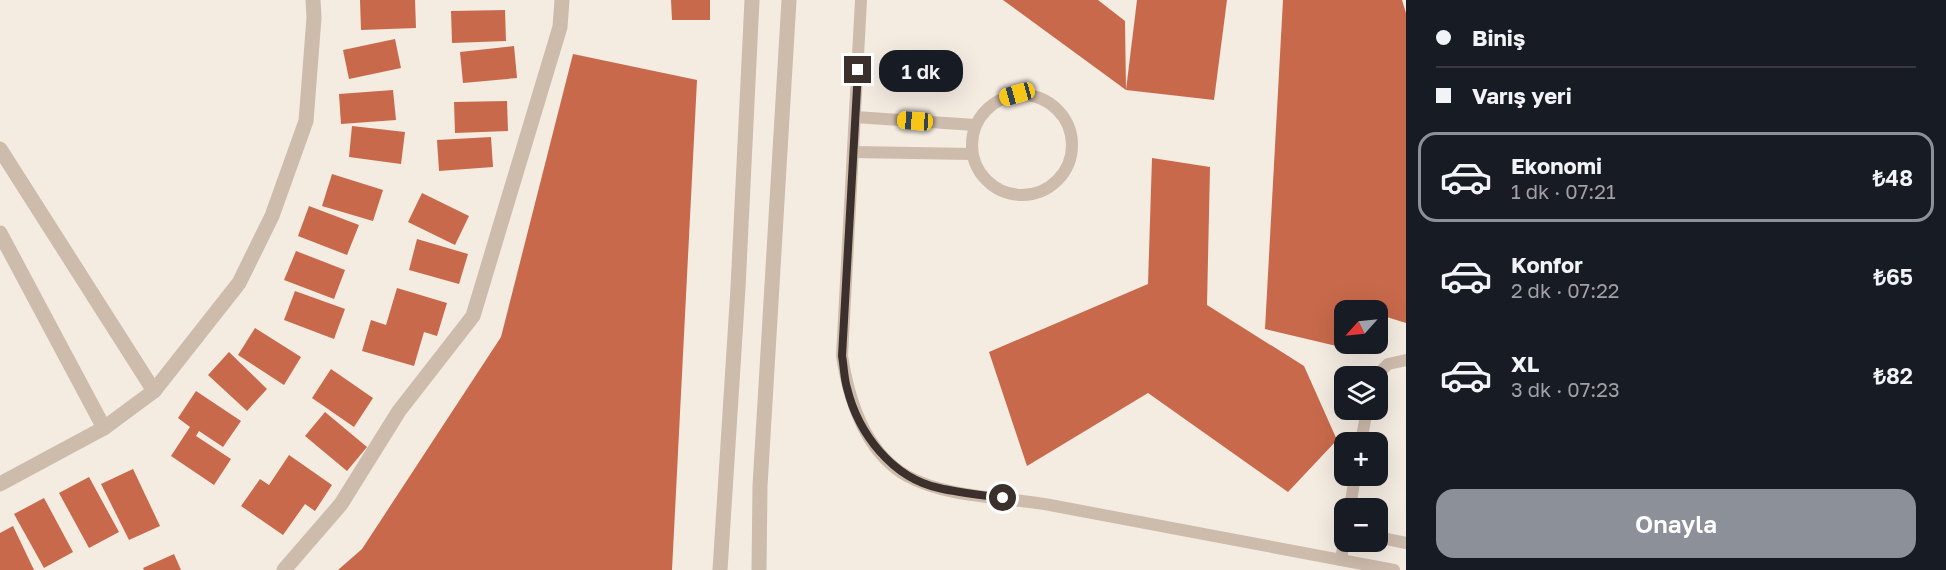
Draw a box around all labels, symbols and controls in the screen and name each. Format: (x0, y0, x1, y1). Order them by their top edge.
text: Biniş (1472, 24, 1525, 51)
callout: 1 dk (879, 49, 963, 91)
route end (844, 56, 871, 83)
text: 1 dk (902, 59, 940, 83)
car (997, 80, 1037, 108)
text: Varış yeri (1472, 82, 1572, 109)
car (896, 111, 934, 131)
icon: car (1439, 150, 1493, 204)
text: Ekonomi (1511, 152, 1602, 179)
text: ₺48 (1873, 164, 1913, 191)
text: 1 dk · 07:21 (1511, 179, 1616, 203)
icon: car (1439, 249, 1493, 303)
text: Konfor (1511, 251, 1583, 278)
text: ₺65 (1874, 263, 1913, 290)
text: 2 dk · 07:22 (1511, 278, 1619, 302)
north arrow (1334, 300, 1388, 354)
map controls (1334, 300, 1388, 552)
icon: car (1439, 348, 1493, 402)
text: XL (1511, 350, 1539, 377)
text: ₺82 (1873, 362, 1913, 389)
button: layers (1334, 366, 1388, 420)
text: 3 dk · 07:23 (1511, 377, 1620, 401)
button: + (1334, 432, 1388, 486)
route start (989, 484, 1016, 511)
button: Onayla (1436, 489, 1916, 558)
button: − (1334, 498, 1388, 552)

